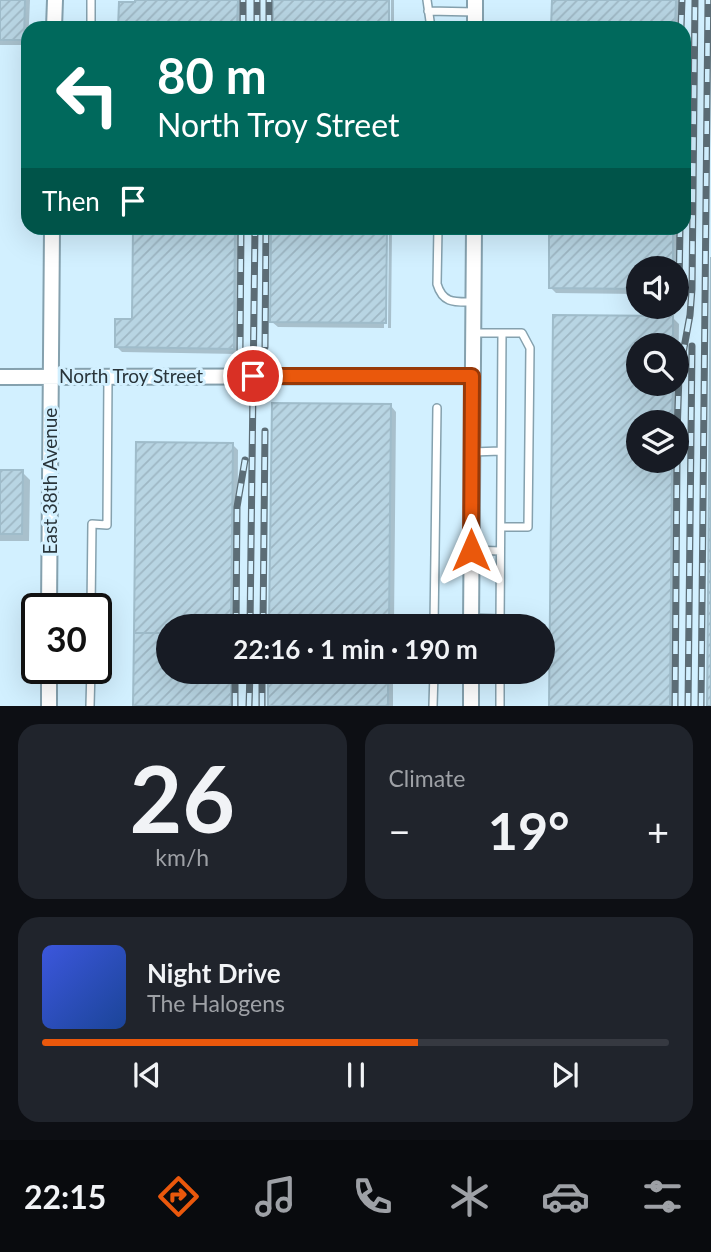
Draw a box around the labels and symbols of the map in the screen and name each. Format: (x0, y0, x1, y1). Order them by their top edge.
pin (223, 346, 283, 406)
street label: North Troy Street (59, 364, 203, 387)
street label: East 38th Avenue (38, 408, 61, 554)
position arrow (434, 513, 508, 587)
speed limit sign: 30 (21, 593, 112, 684)

